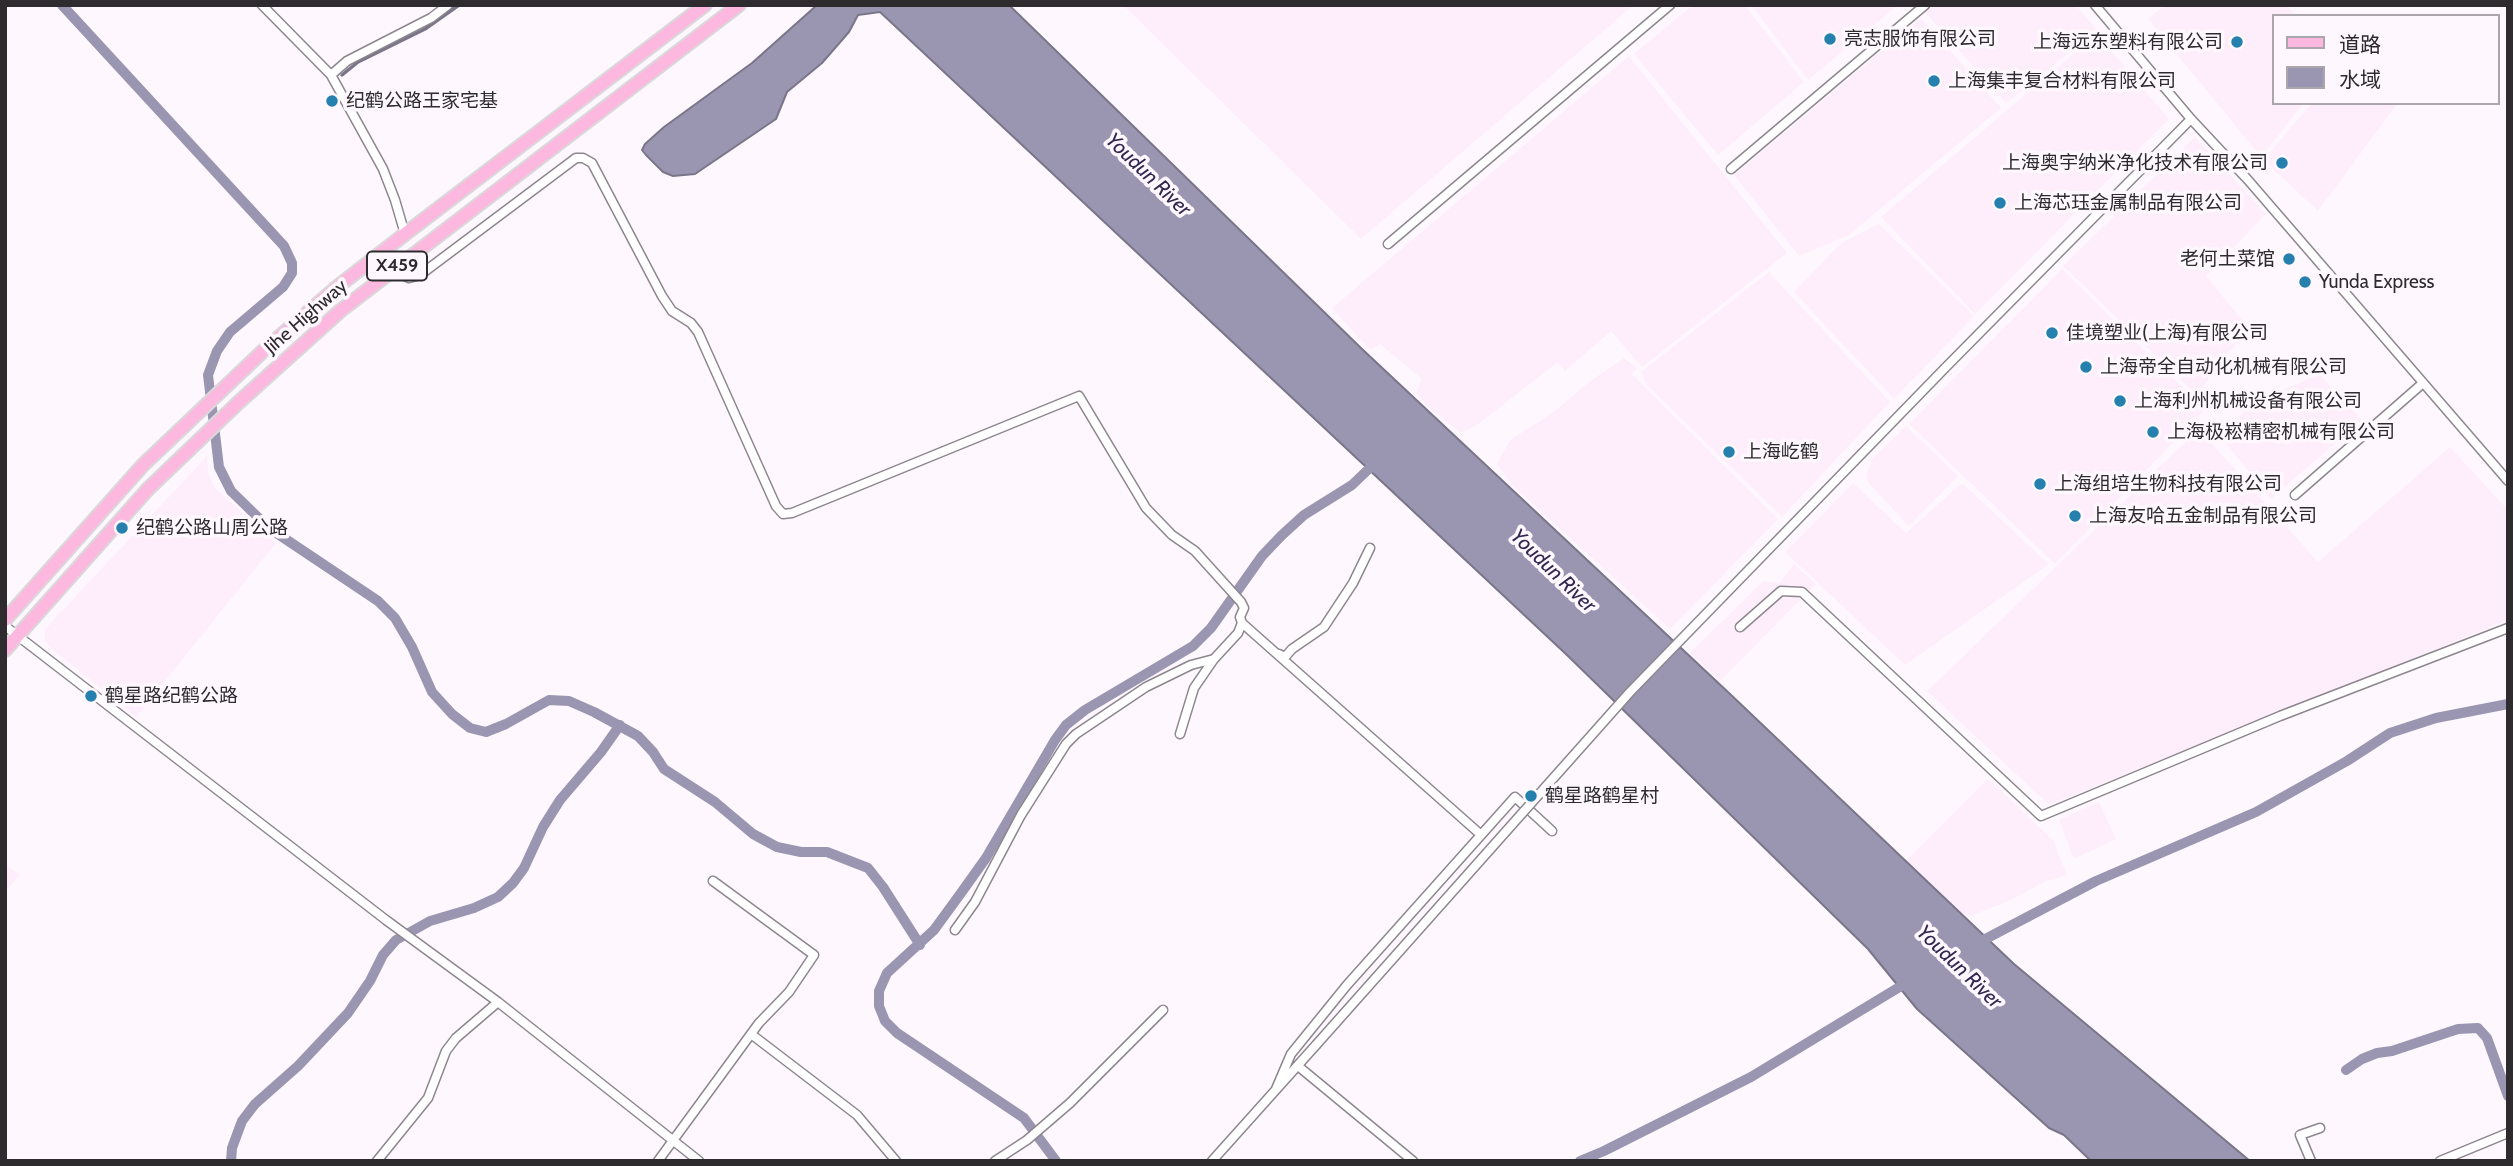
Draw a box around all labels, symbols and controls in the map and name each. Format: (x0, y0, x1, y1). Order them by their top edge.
legend (2272, 14, 2499, 105)
place label: 亮志服饰有限公司 (1844, 28, 1996, 50)
marker: 亮志服饰有限公司 (1822, 31, 1838, 47)
place label: 上海远东塑料有限公司 (2033, 31, 2223, 53)
text: 道路 (2339, 32, 2381, 57)
marker: 上海远东塑料有限公司 (2229, 34, 2245, 50)
text: 水域 (2339, 67, 2381, 92)
place label: 上海集丰复合材料有限公司 (1948, 70, 2176, 92)
marker: 上海集丰复合材料有限公司 (1926, 73, 1942, 89)
place label: 纪鹤公路王家宅基 (346, 90, 498, 112)
marker: 纪鹤公路王家宅基 (324, 93, 340, 109)
water label: Youdun River (1100, 128, 1196, 222)
place label: 上海奥宇纳米净化技术有限公司 (2002, 152, 2268, 174)
marker: 上海奥宇纳米净化技术有限公司 (2274, 155, 2290, 171)
place label: 上海芯珏金属制品有限公司 (2014, 192, 2242, 214)
marker: 上海芯珏金属制品有限公司 (1992, 195, 2008, 211)
place label: 老何土菜馆 (2180, 248, 2275, 270)
marker: 老何土菜馆 (2281, 251, 2297, 267)
road number: X459 (367, 252, 427, 280)
place label: Yunda Express (2319, 271, 2434, 293)
marker: Yunda Express (2297, 274, 2313, 290)
street label: Jihe Highway (260, 275, 352, 359)
place label: 佳境塑业(上海)有限公司 (2066, 322, 2268, 344)
marker: 佳境塑业(上海)有限公司 (2044, 325, 2060, 341)
place label: 上海帝全自动化机械有限公司 (2100, 356, 2347, 378)
marker: 上海帝全自动化机械有限公司 (2078, 359, 2094, 375)
place label: 上海利州机械设备有限公司 (2134, 390, 2362, 412)
marker: 上海利州机械设备有限公司 (2112, 393, 2128, 409)
place label: 上海极崧精密机械有限公司 (2167, 421, 2395, 443)
marker: 上海极崧精密机械有限公司 (2145, 424, 2161, 440)
place label: 上海屹鹤 (1743, 441, 1819, 463)
marker: 上海屹鹤 (1721, 444, 1737, 460)
place label: 上海组培生物科技有限公司 (2054, 473, 2282, 495)
marker: 上海组培生物科技有限公司 (2032, 476, 2048, 492)
place label: 上海友哈五金制品有限公司 (2089, 505, 2317, 527)
marker: 上海友哈五金制品有限公司 (2067, 508, 2083, 524)
place label: 纪鹤公路山周公路 (136, 517, 288, 539)
marker: 纪鹤公路山周公路 (114, 520, 130, 536)
water label: Youdun River (1505, 524, 1601, 618)
place label: 鹤星路纪鹤公路 (105, 685, 238, 707)
marker: 鹤星路纪鹤公路 (83, 688, 99, 704)
place label: 鹤星路鹤星村 (1545, 785, 1659, 807)
marker: 鹤星路鹤星村 (1523, 788, 1539, 804)
water label: Youdun River (1911, 920, 2007, 1014)

